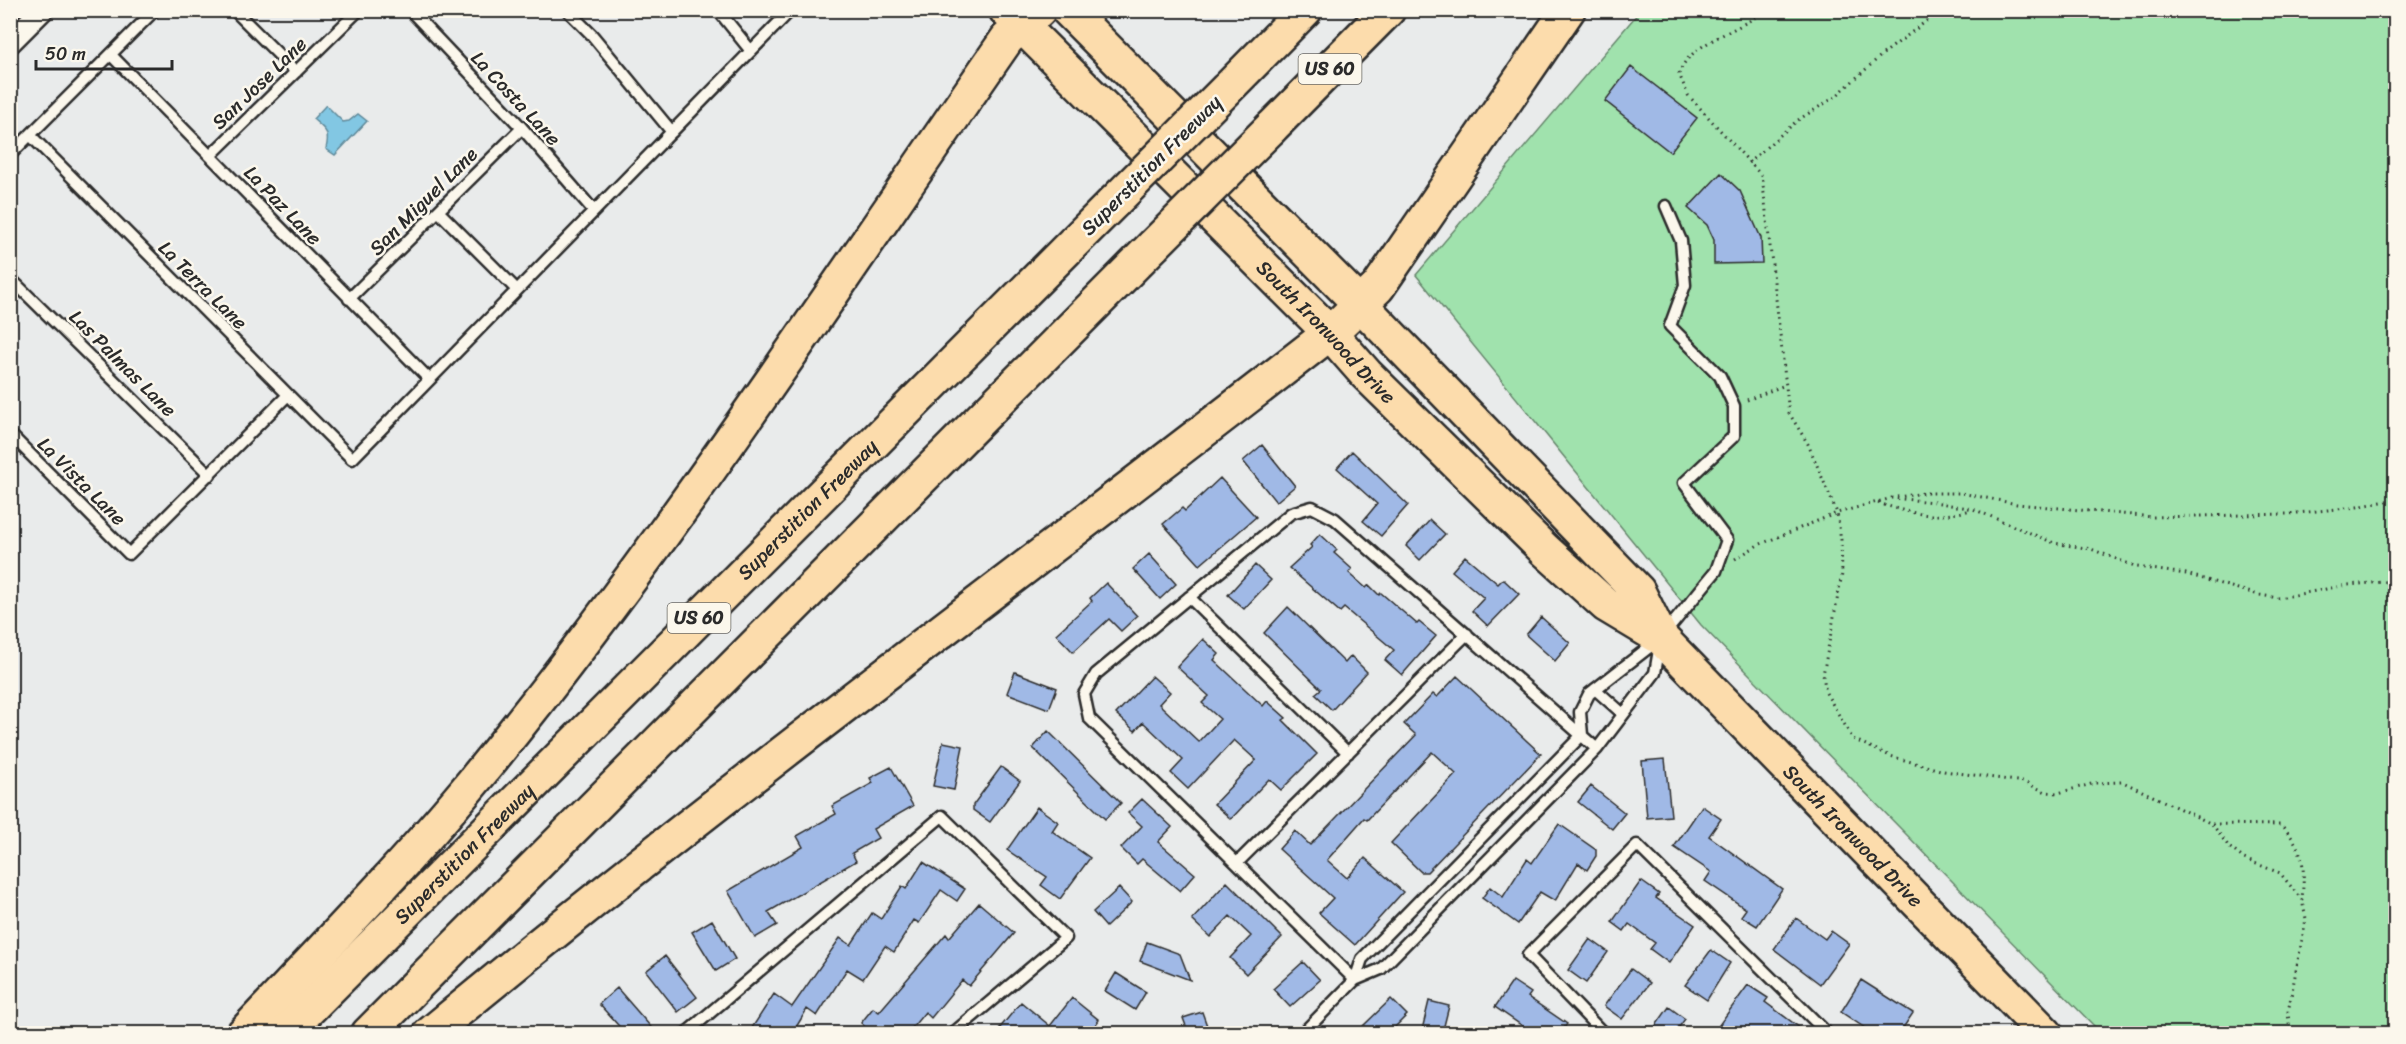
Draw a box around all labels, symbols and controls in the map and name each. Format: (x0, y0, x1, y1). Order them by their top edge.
street label: San Jose Lane (203, 28, 316, 139)
scale bar (36, 33, 172, 71)
text: 50 m (45, 38, 86, 70)
street label: La Costa Lane (462, 42, 570, 154)
road number: US 60 (1298, 54, 1362, 84)
street label: Superstition Freeway (1072, 86, 1231, 244)
street label: San Miguel Lane (360, 138, 487, 264)
street label: La Paz Lane (235, 157, 330, 254)
street label: La Terra Lane (149, 232, 256, 339)
street label: South Ironwood Drive (1248, 251, 1404, 413)
street label: Las Palmas Lane (60, 301, 185, 426)
street label: La Vista Lane (28, 428, 135, 535)
street label: Superstition Freeway (729, 430, 887, 589)
road number: US 60 (668, 603, 730, 633)
street label: South Ironwood Drive (1774, 756, 1932, 916)
street label: Superstition Freeway (385, 774, 544, 933)

